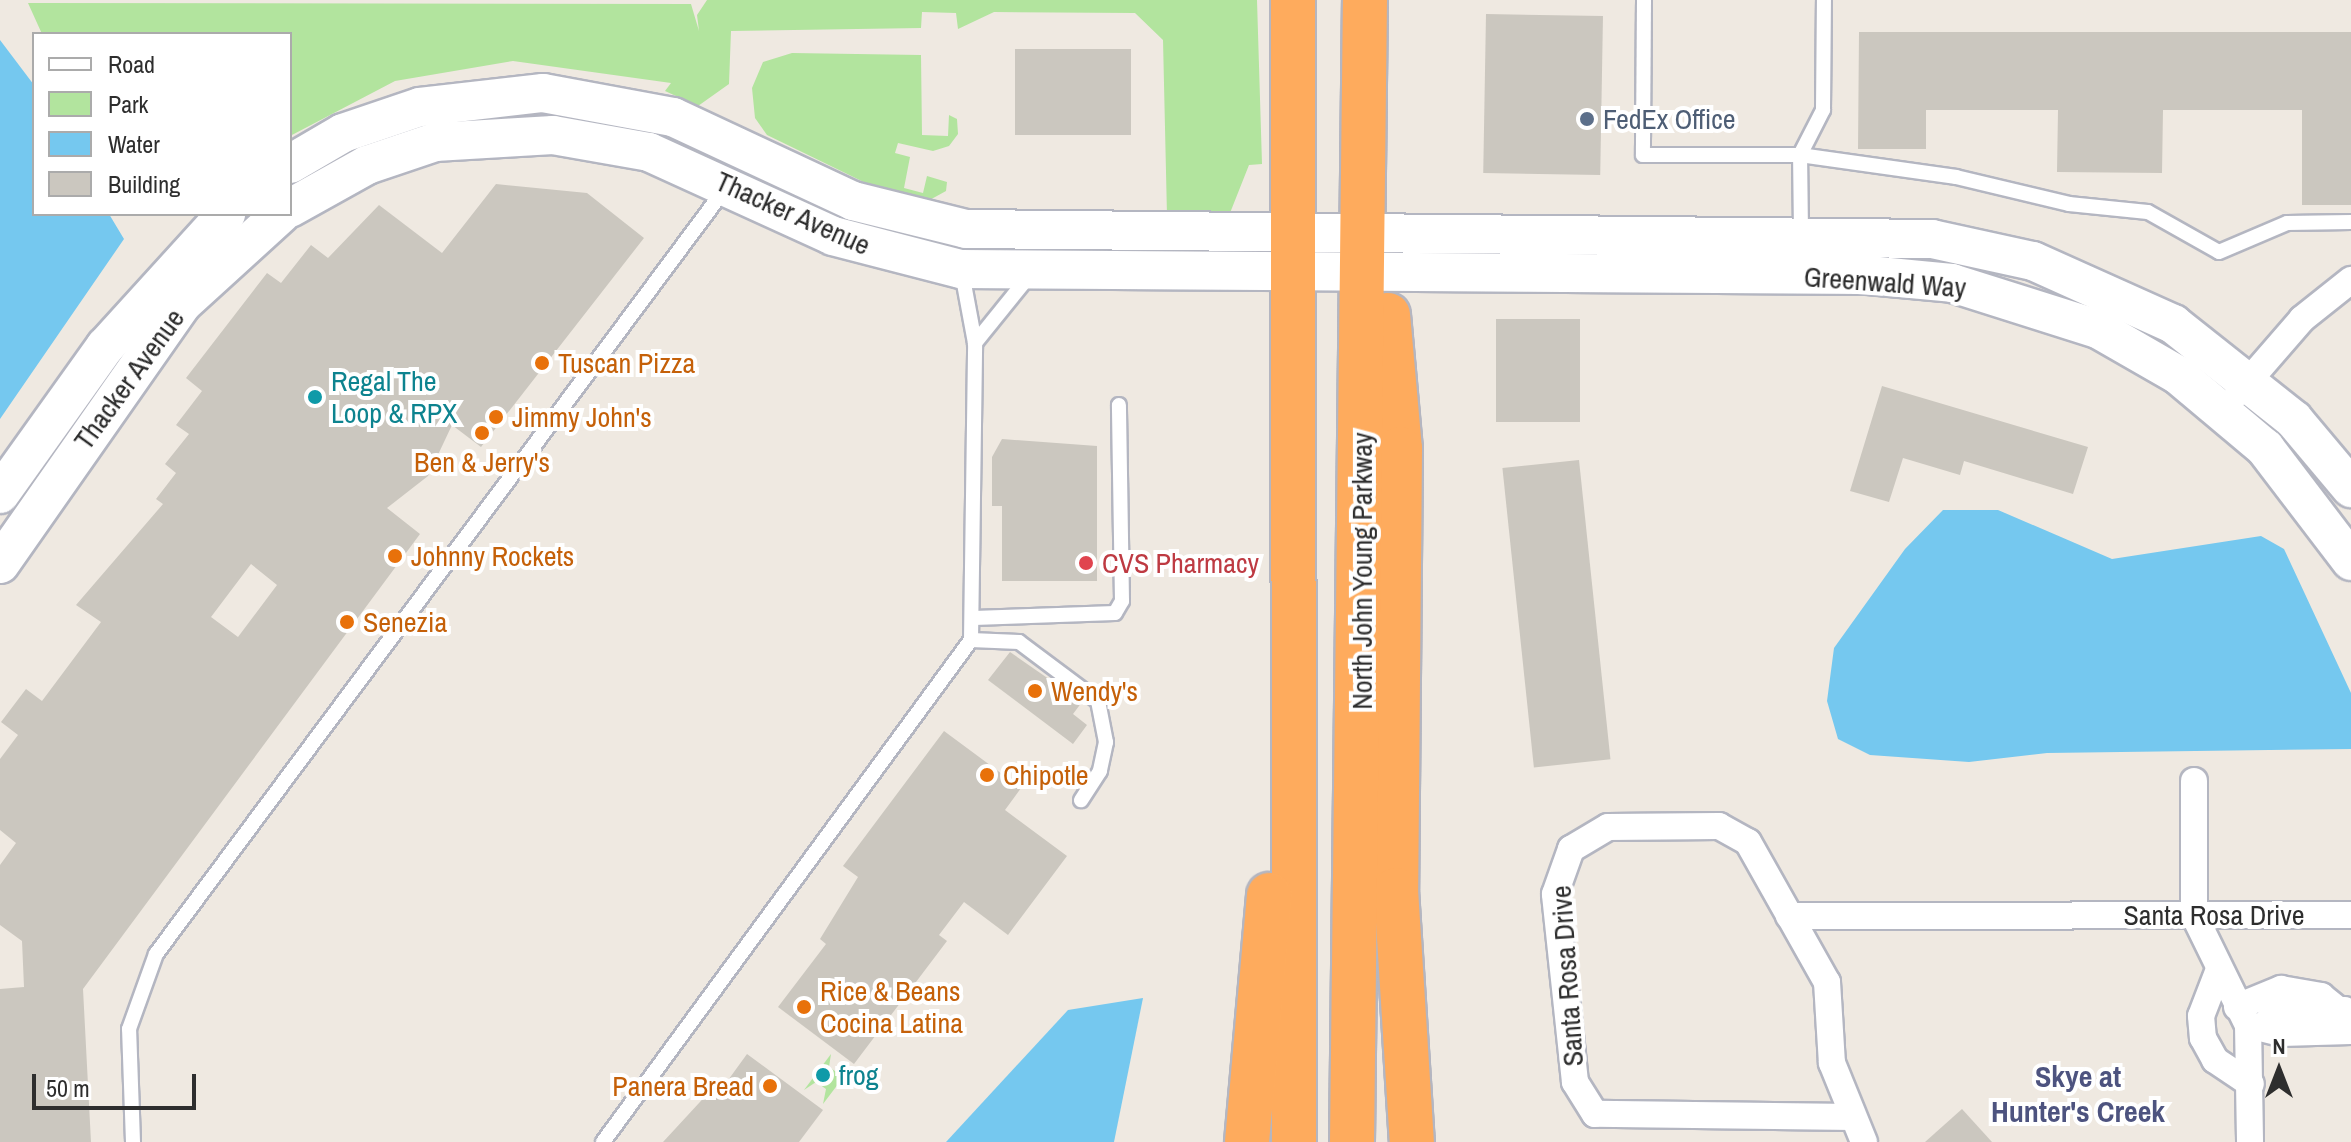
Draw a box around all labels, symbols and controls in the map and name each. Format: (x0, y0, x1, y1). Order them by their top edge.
legend (32, 32, 292, 216)
text: Road (108, 48, 155, 80)
text: Park (108, 88, 148, 120)
place label: FedEx Office (1603, 102, 1735, 136)
marker: FedEx Office (1578, 110, 1596, 128)
text: Water (108, 128, 160, 160)
street label: Thacker Avenue (710, 164, 876, 262)
text: Building (108, 168, 180, 200)
street label: Greenwald Way (1803, 260, 1967, 304)
street label: Thacker Avenue (66, 302, 192, 456)
place label: Tuscan Pizza (558, 346, 695, 380)
marker: Tuscan Pizza (533, 354, 551, 372)
place label: Regal The Loop & RPX (331, 364, 457, 430)
marker: Regal The Loop & RPX (306, 388, 324, 406)
place label: Jimmy John's (512, 400, 652, 434)
marker: Jimmy John's (487, 408, 505, 426)
marker: Ben & Jerry's (473, 424, 491, 442)
street label: North John Young Parkway (1345, 432, 1379, 710)
place label: Ben & Jerry's (414, 445, 550, 479)
place label: Johnny Rockets (411, 539, 574, 573)
place label: CVS Pharmacy (1102, 546, 1259, 580)
marker: Johnny Rockets (386, 547, 404, 565)
marker: CVS Pharmacy (1077, 554, 1095, 572)
place label: Senezia (363, 605, 447, 639)
marker: Senezia (338, 613, 356, 631)
place label: Wendy's (1051, 674, 1138, 708)
marker: Wendy's (1026, 682, 1044, 700)
place label: Chipotle (1003, 758, 1089, 792)
marker: Chipotle (978, 766, 996, 784)
street label: Santa Rosa Drive (1544, 884, 1590, 1068)
street label: Santa Rosa Drive (2123, 898, 2305, 932)
place label: Rice & Beans Cocina Latina (820, 974, 963, 1040)
marker: Rice & Beans Cocina Latina (795, 998, 813, 1016)
north arrow (2239, 1030, 2319, 1110)
text: N (2272, 1031, 2286, 1061)
scale bar (36, 1058, 200, 1108)
place label: frog (839, 1058, 879, 1092)
district label: Skye at Hunter's Creek (1991, 1058, 2165, 1128)
marker: frog (814, 1066, 832, 1084)
place label: Panera Bread (612, 1069, 754, 1103)
text: 50 m (46, 1072, 90, 1104)
marker: Panera Bread (761, 1077, 779, 1095)

